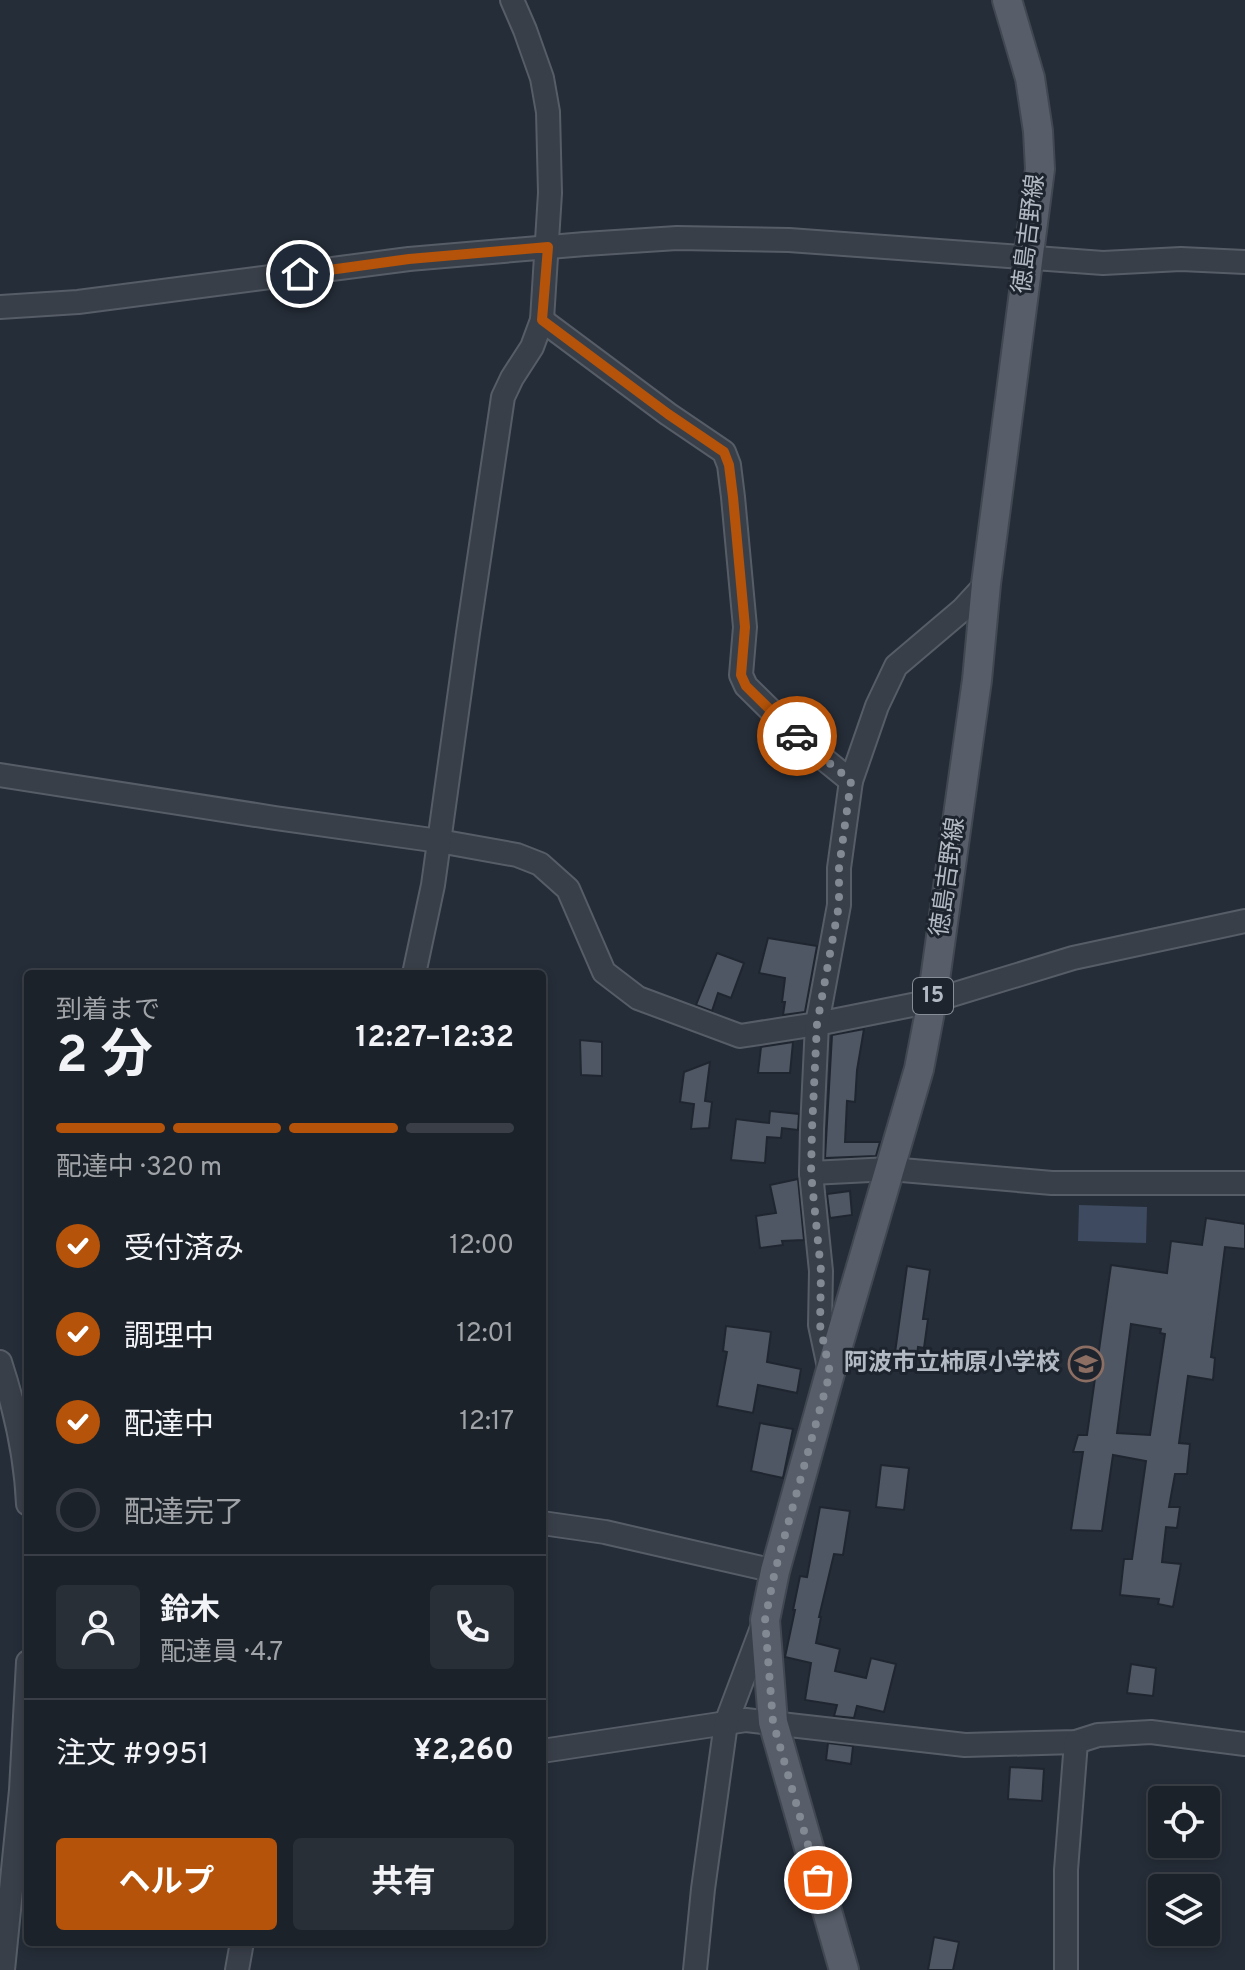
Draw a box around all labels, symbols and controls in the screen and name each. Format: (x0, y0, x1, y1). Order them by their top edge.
street label: 徳島吉野線 (1008, 173, 1052, 295)
pin (266, 240, 334, 308)
icon: home (278, 252, 322, 296)
courier (757, 696, 837, 776)
icon: car (775, 714, 819, 758)
street label: 徳島吉野線 (926, 815, 972, 939)
road number: 15 (913, 978, 953, 1014)
text: 到着まで (56, 995, 160, 1028)
text: 12:27–12:32 (355, 1020, 514, 1057)
text: 2 分 (56, 1025, 153, 1091)
text: 配達中 · 320 m (56, 1152, 222, 1185)
icon: check (56, 1224, 100, 1268)
text: 12:00 (449, 1230, 514, 1263)
text: 受付済み (124, 1232, 244, 1269)
icon: check (56, 1312, 100, 1356)
text: 12:01 (456, 1318, 514, 1351)
text: 調理中 (124, 1320, 214, 1357)
school or university icon: 阿波市立柿原小学校 (1067, 1345, 1105, 1383)
place label: 阿波市立柿原小学校 (844, 1349, 1060, 1379)
icon: check (56, 1400, 100, 1444)
text: 12:17 (459, 1406, 514, 1439)
text: 配達中 (124, 1408, 214, 1445)
text: 配達完了 (124, 1496, 244, 1533)
button: person (56, 1585, 140, 1669)
button: phone (430, 1585, 514, 1669)
text: 鈴木 (160, 1593, 220, 1630)
text: 配達員 · 4.7 (160, 1637, 283, 1670)
text: ¥2,260 (413, 1733, 514, 1770)
text: 注文 #9951 (56, 1737, 209, 1774)
map controls (1148, 1786, 1220, 1946)
button: locate (1148, 1786, 1220, 1858)
button: ヘルプ (56, 1838, 277, 1930)
button: 共有 (293, 1838, 514, 1930)
pin (784, 1846, 852, 1914)
icon: bag (796, 1858, 840, 1902)
button: layers (1148, 1874, 1220, 1946)

